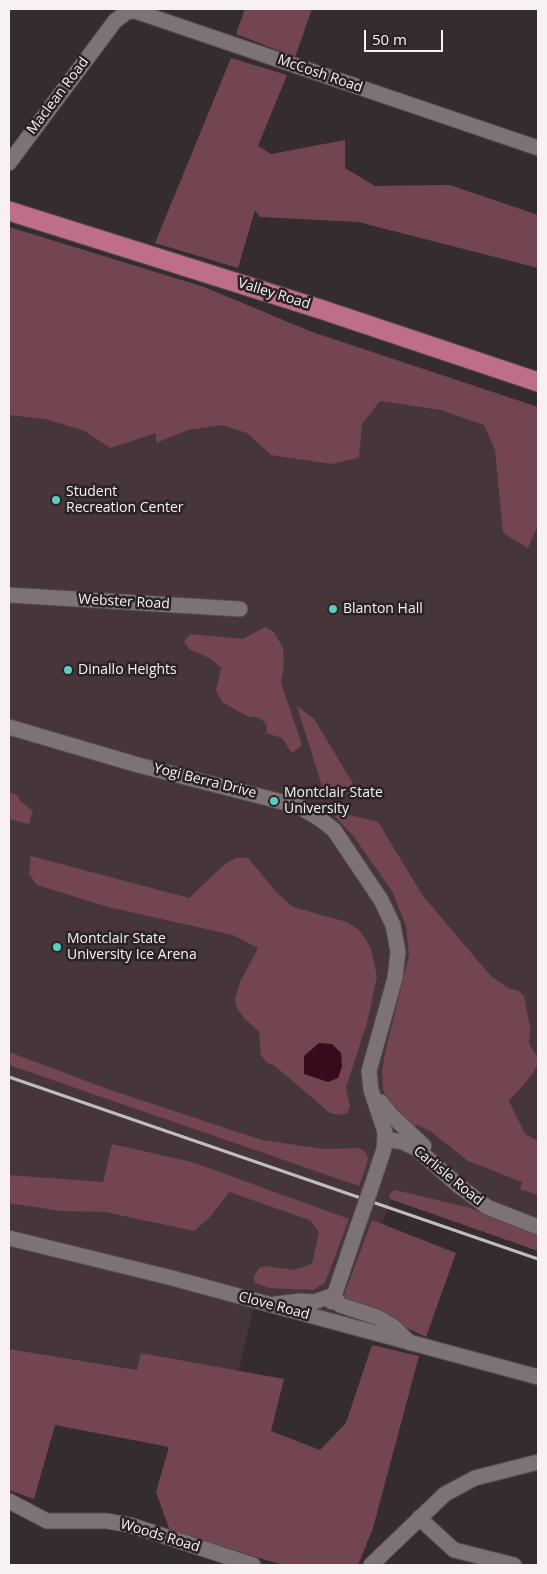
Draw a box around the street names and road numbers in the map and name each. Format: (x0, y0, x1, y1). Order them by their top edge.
street label: McCosh Road (275, 52, 365, 96)
street label: Maclean Road (24, 54, 92, 138)
street label: Valley Road (236, 275, 312, 313)
street label: Webster Road (78, 591, 170, 613)
street label: Yogi Berra Drive (152, 760, 258, 802)
street label: Carlisle Road (410, 1143, 486, 1209)
street label: Clove Road (237, 1288, 311, 1324)
street label: Woods Road (118, 1516, 202, 1556)

